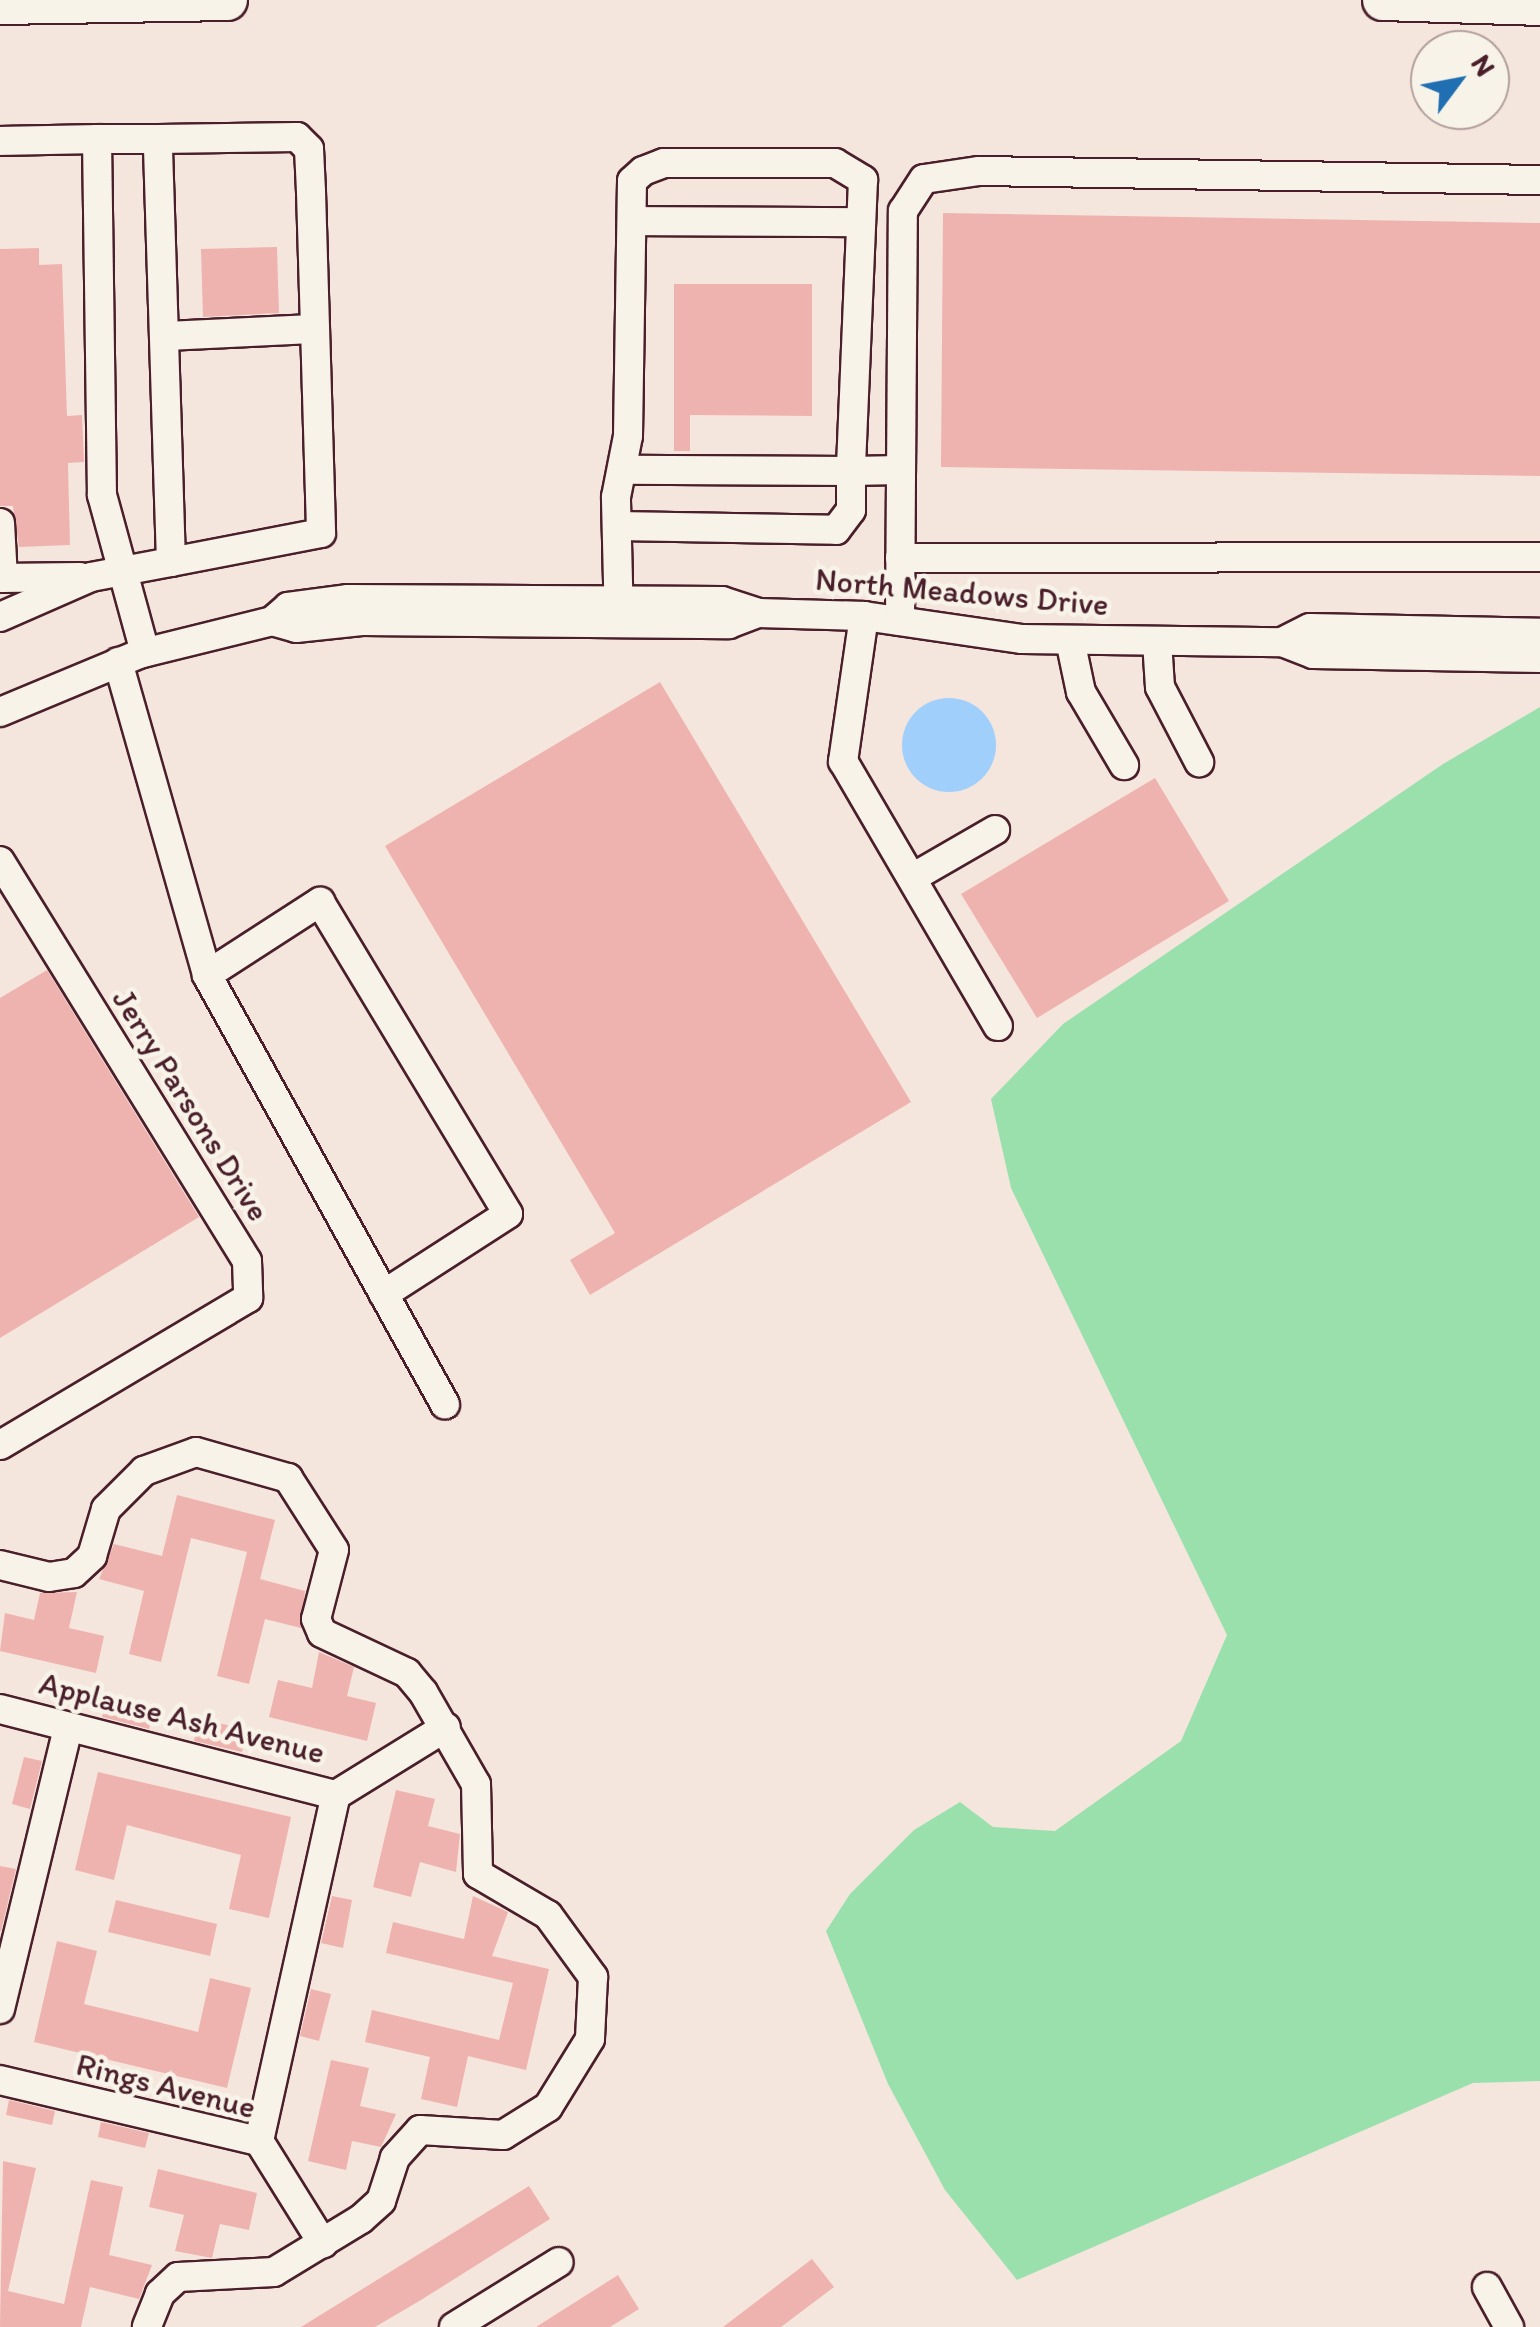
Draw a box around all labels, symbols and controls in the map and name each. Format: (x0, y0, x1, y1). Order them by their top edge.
north arrow (1410, 30, 1510, 130)
text: N (1464, 48, 1503, 82)
street label: North Meadows Drive (815, 560, 1109, 624)
street label: Jerry Parsons Drive (104, 982, 278, 1228)
street label: Applause Ash Avenue (36, 1664, 328, 1772)
street label: Rings Avenue (72, 2045, 260, 2127)

